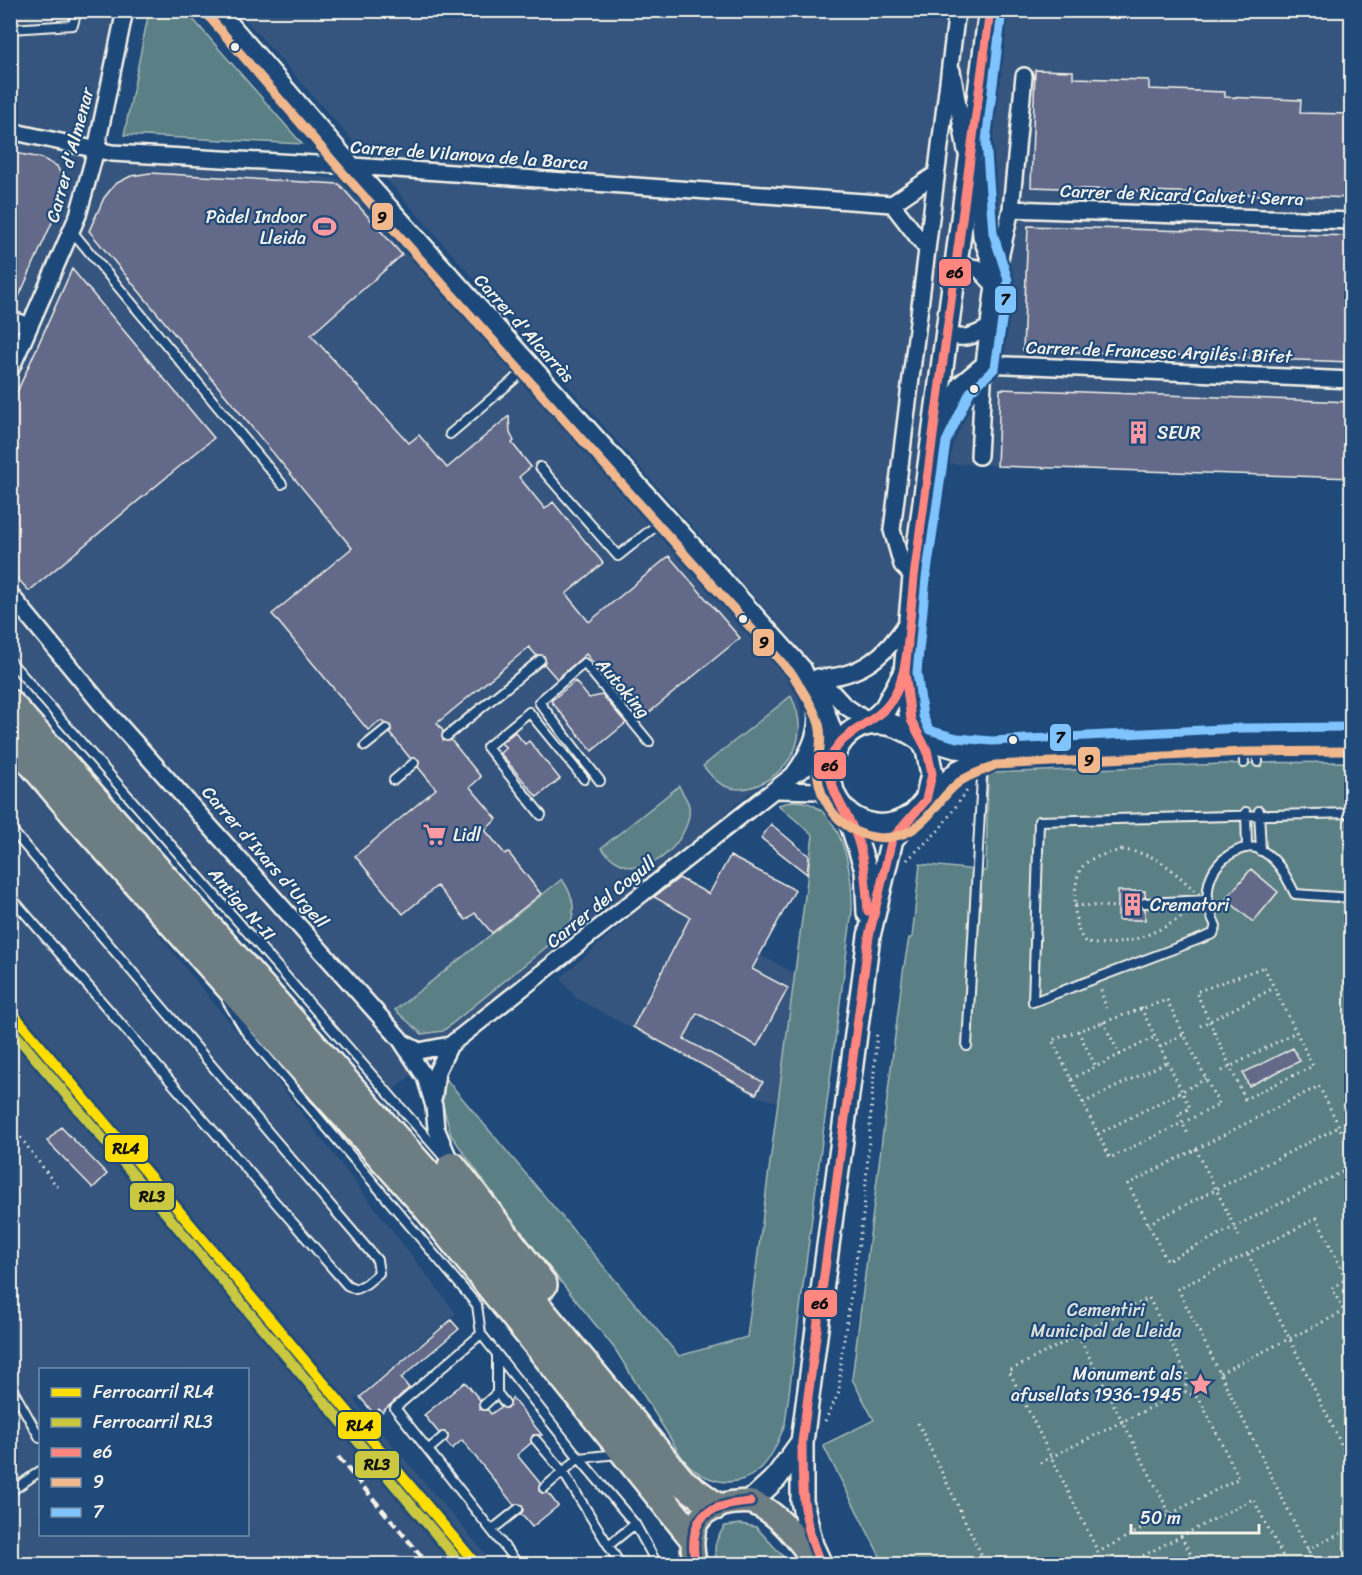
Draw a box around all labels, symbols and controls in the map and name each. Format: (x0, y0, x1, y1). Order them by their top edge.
unlabelled marker (229, 41, 241, 53)
street label: Carrer d'Almenar (37, 82, 104, 226)
street label: Carrer de Vilanova de la Barca (349, 131, 590, 179)
street label: Carrer de Ricard Calvet i Serra (1060, 175, 1304, 215)
place label: Pàdel Indoor Lleida (206, 201, 308, 254)
line badge: 9 (371, 202, 394, 231)
text: 9 (377, 203, 387, 232)
sports icon: Pàdel Indoor Lleida (311, 214, 337, 240)
line badge: e6 (938, 258, 972, 287)
text: e6 (945, 258, 964, 287)
street label: Carrer d'Alcarràs (466, 266, 583, 391)
line badge: 7 (994, 285, 1017, 314)
text: 7 (1000, 285, 1011, 314)
street label: Carrer de Francesc Argilés i Bifet (1025, 331, 1293, 373)
unlabelled marker (968, 383, 980, 395)
place label: SEUR (1157, 417, 1201, 449)
building icon: SEUR (1126, 420, 1152, 446)
unlabelled marker (737, 613, 749, 625)
line badge: 9 (752, 628, 775, 657)
text: 9 (759, 628, 769, 657)
street label: Autoking (587, 649, 658, 726)
line badge: 7 (1049, 723, 1072, 752)
text: 7 (1055, 723, 1066, 752)
unlabelled marker (1007, 734, 1019, 746)
line badge: 9 (1077, 746, 1101, 774)
text: 9 (1084, 746, 1094, 775)
line badge: e6 (813, 751, 847, 780)
text: e6 (820, 751, 839, 780)
street label: Carrer d'Ivars d'Urgell (193, 778, 337, 937)
place label: Lidl (453, 819, 482, 851)
supermarket icon: Lidl (422, 822, 448, 848)
street label: Carrer del Cogull (539, 847, 664, 957)
street label: Antiga N-II (200, 859, 284, 949)
place label: Crematori (1150, 889, 1230, 921)
building icon: Crematori (1119, 892, 1145, 918)
line badge: RL4 (104, 1134, 149, 1163)
text: RL4 (111, 1134, 140, 1163)
line badge: RL3 (129, 1182, 175, 1211)
text: RL3 (138, 1182, 165, 1211)
line badge: e6 (803, 1289, 838, 1318)
text: e6 (810, 1289, 829, 1318)
park label: Cementiri Municipal de Lleida (1031, 1294, 1182, 1347)
place label: Monument als afusellats 1936-1945 (1011, 1358, 1183, 1411)
legend (39, 1368, 249, 1536)
place icon: Monument als afusellats 1936-1945 (1187, 1371, 1213, 1397)
text: Ferrocarril RL4 (93, 1376, 214, 1408)
text: Ferrocarril RL3 (93, 1406, 213, 1438)
line badge: RL4 (337, 1411, 382, 1440)
text: RL4 (345, 1411, 374, 1440)
text: e6 (93, 1436, 112, 1468)
line badge: RL3 (354, 1450, 400, 1479)
text: RL3 (363, 1450, 390, 1479)
text: 9 (93, 1466, 104, 1498)
text: 7 (93, 1496, 105, 1528)
scale bar (1131, 1497, 1258, 1535)
text: 50 m (1140, 1502, 1181, 1534)

